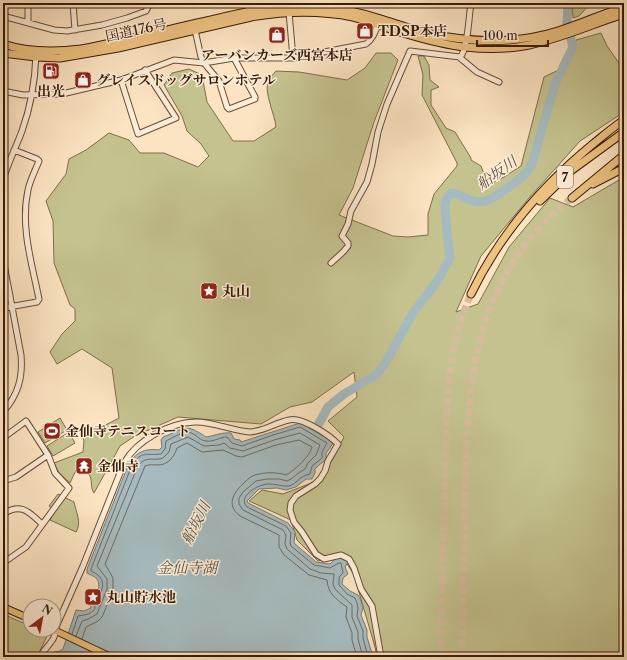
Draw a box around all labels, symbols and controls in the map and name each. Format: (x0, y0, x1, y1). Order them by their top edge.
street label: 国道176号 (103, 15, 169, 45)
shop icon: TDSP本店 (355, 21, 375, 41)
place label: TDSP本店 (378, 22, 448, 40)
scale bar (477, 22, 548, 48)
shop icon: アーバンカーズ西宮本店 (267, 25, 287, 45)
text: 100 m (483, 28, 518, 43)
place label: アーバンカーズ西宮本店 (201, 46, 353, 64)
fuel station icon: 出光 (41, 61, 61, 81)
shop icon: グレイスドッグサロンホテル (73, 70, 93, 90)
place label: グレイスドッグサロンホテル (96, 71, 276, 89)
place label: 出光 (37, 82, 65, 100)
water label: 船坂川 (473, 151, 522, 194)
road number: 7 (557, 166, 573, 188)
place icon: 丸山 (199, 281, 219, 301)
place label: 丸山 (222, 282, 250, 300)
sports icon: 金仙寺テニスコート (42, 421, 62, 441)
place label: 金仙寺テニスコート (65, 422, 190, 440)
temple icon: 金仙寺 (74, 456, 94, 476)
place label: 金仙寺 (97, 457, 139, 475)
water label: 船坂川 (177, 497, 215, 547)
water label: 金仙寺湖 (157, 558, 220, 577)
place icon: 丸山貯水池 (83, 587, 103, 607)
place label: 丸山貯水池 (106, 588, 176, 606)
north arrow (22, 598, 62, 638)
text: N (40, 601, 55, 618)

